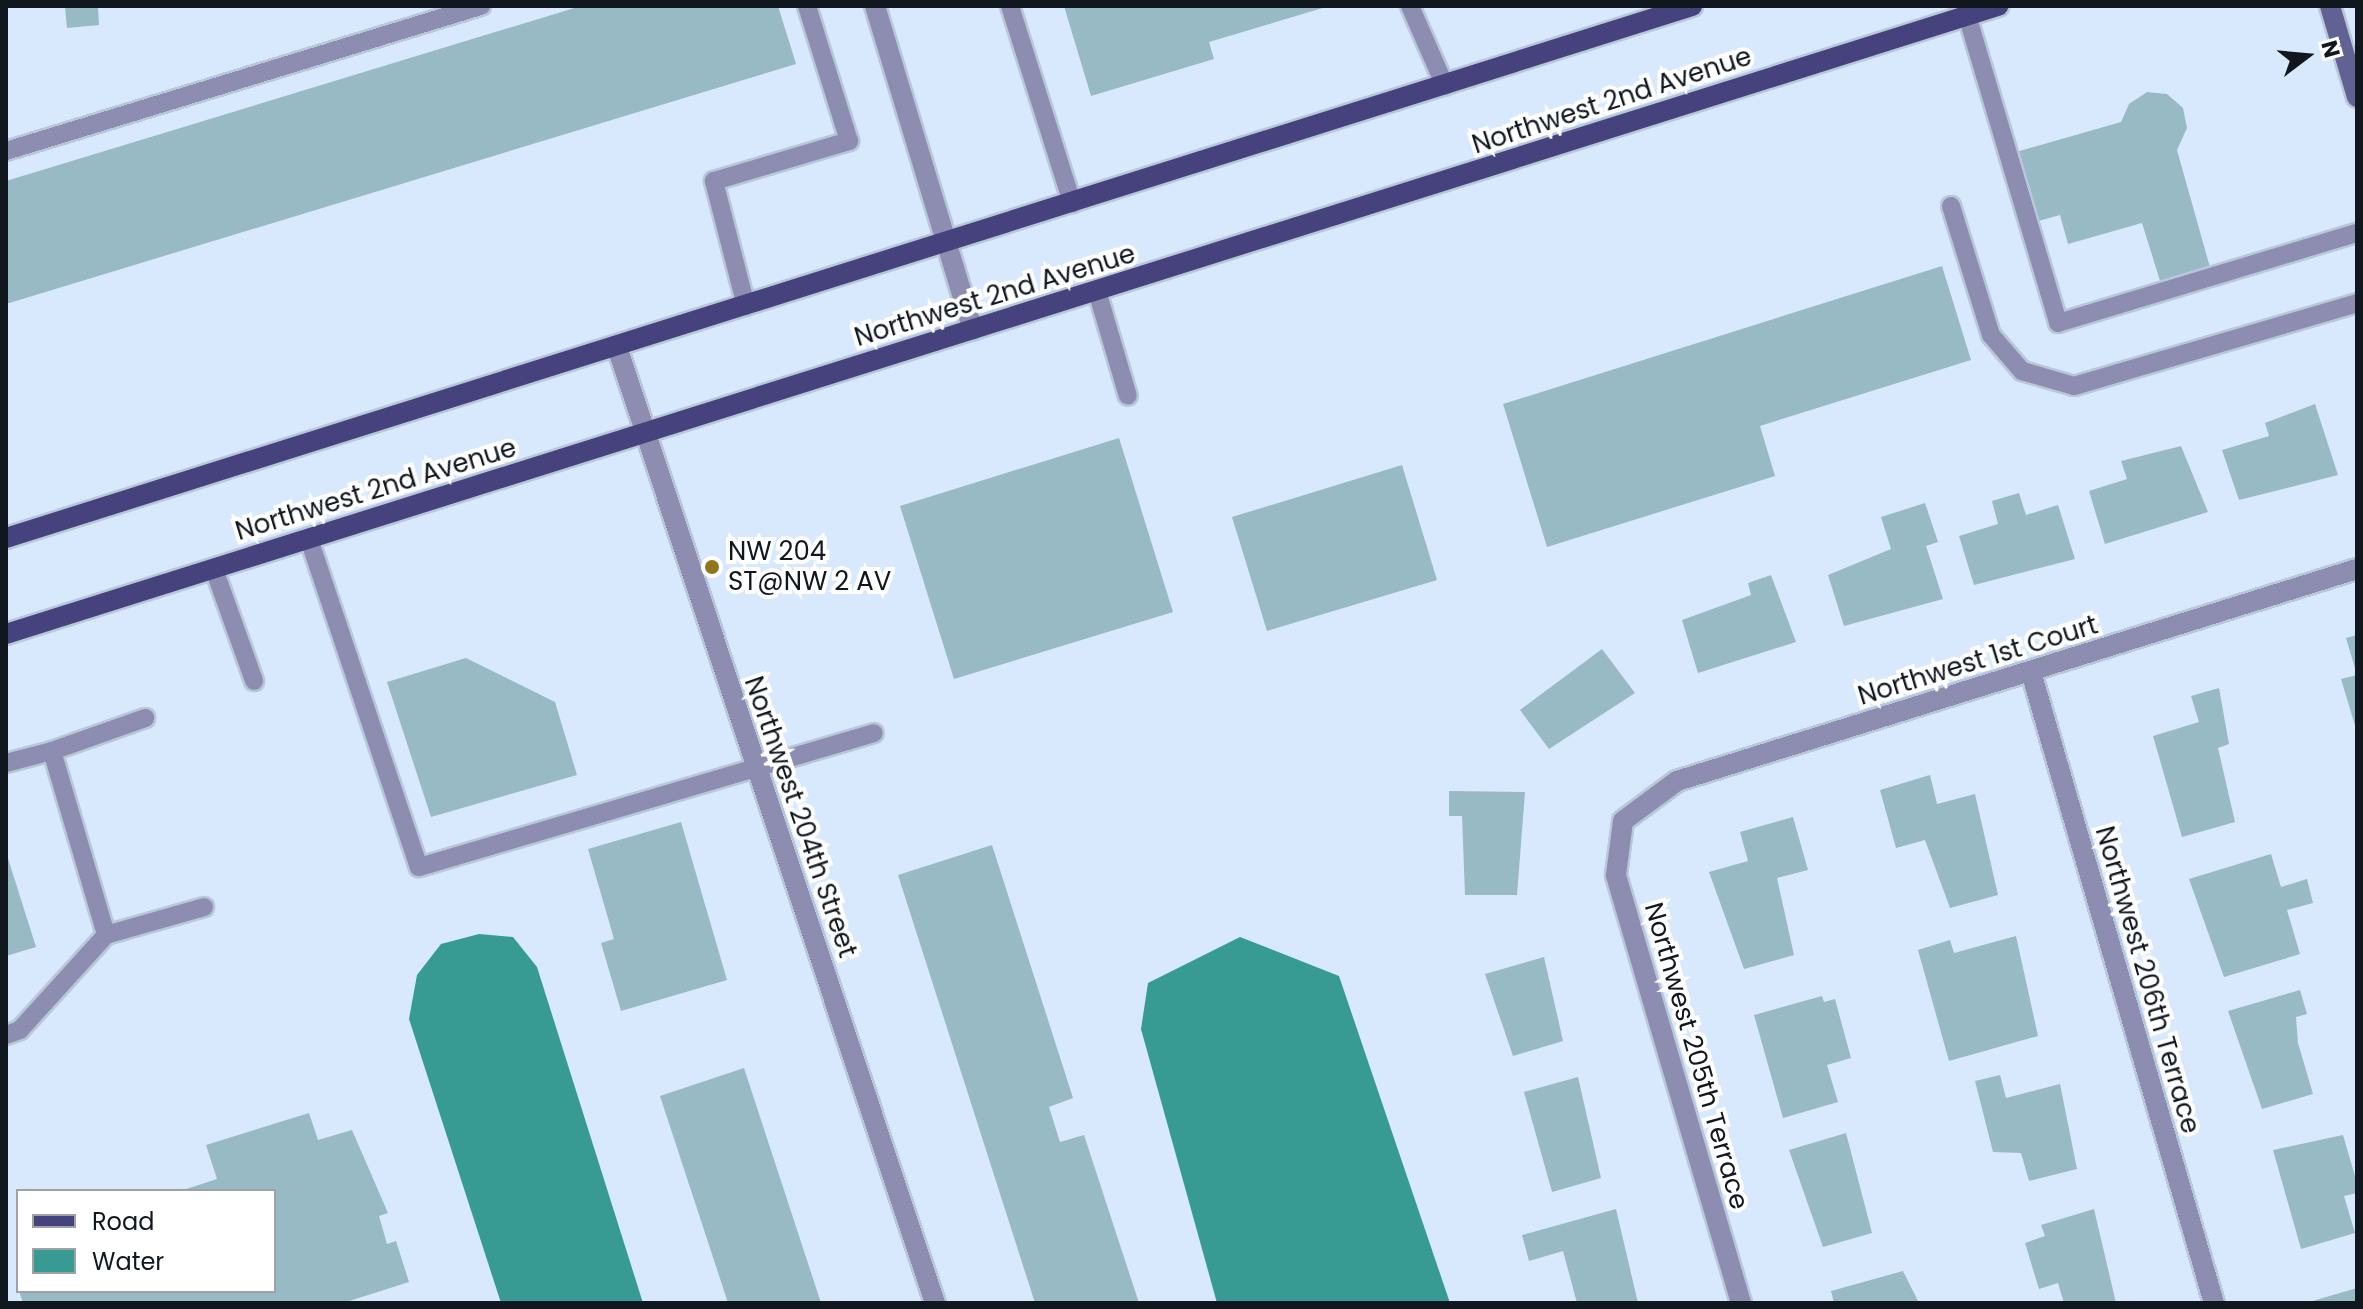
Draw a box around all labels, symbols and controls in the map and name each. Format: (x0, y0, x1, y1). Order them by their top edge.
north arrow (2267, 16, 2347, 96)
text: N (2313, 37, 2348, 61)
street label: Northwest 2nd Avenue (1468, 41, 1756, 161)
street label: Northwest 2nd Avenue (851, 238, 1139, 354)
street label: Northwest 2nd Avenue (232, 432, 520, 548)
place label: NW 204 ST@NW 2 AV (728, 536, 891, 598)
marker: NW 204 ST@NW 2 AV (703, 558, 721, 576)
street label: Northwest 1st Court (1854, 610, 2102, 712)
street label: Northwest 204th Street (737, 672, 863, 962)
street label: Northwest 206th Terrace (2088, 823, 2206, 1137)
street label: Northwest 205th Terrace (1637, 899, 1755, 1213)
legend (16, 1189, 276, 1293)
text: Road (92, 1205, 154, 1238)
text: Water (92, 1245, 164, 1278)

